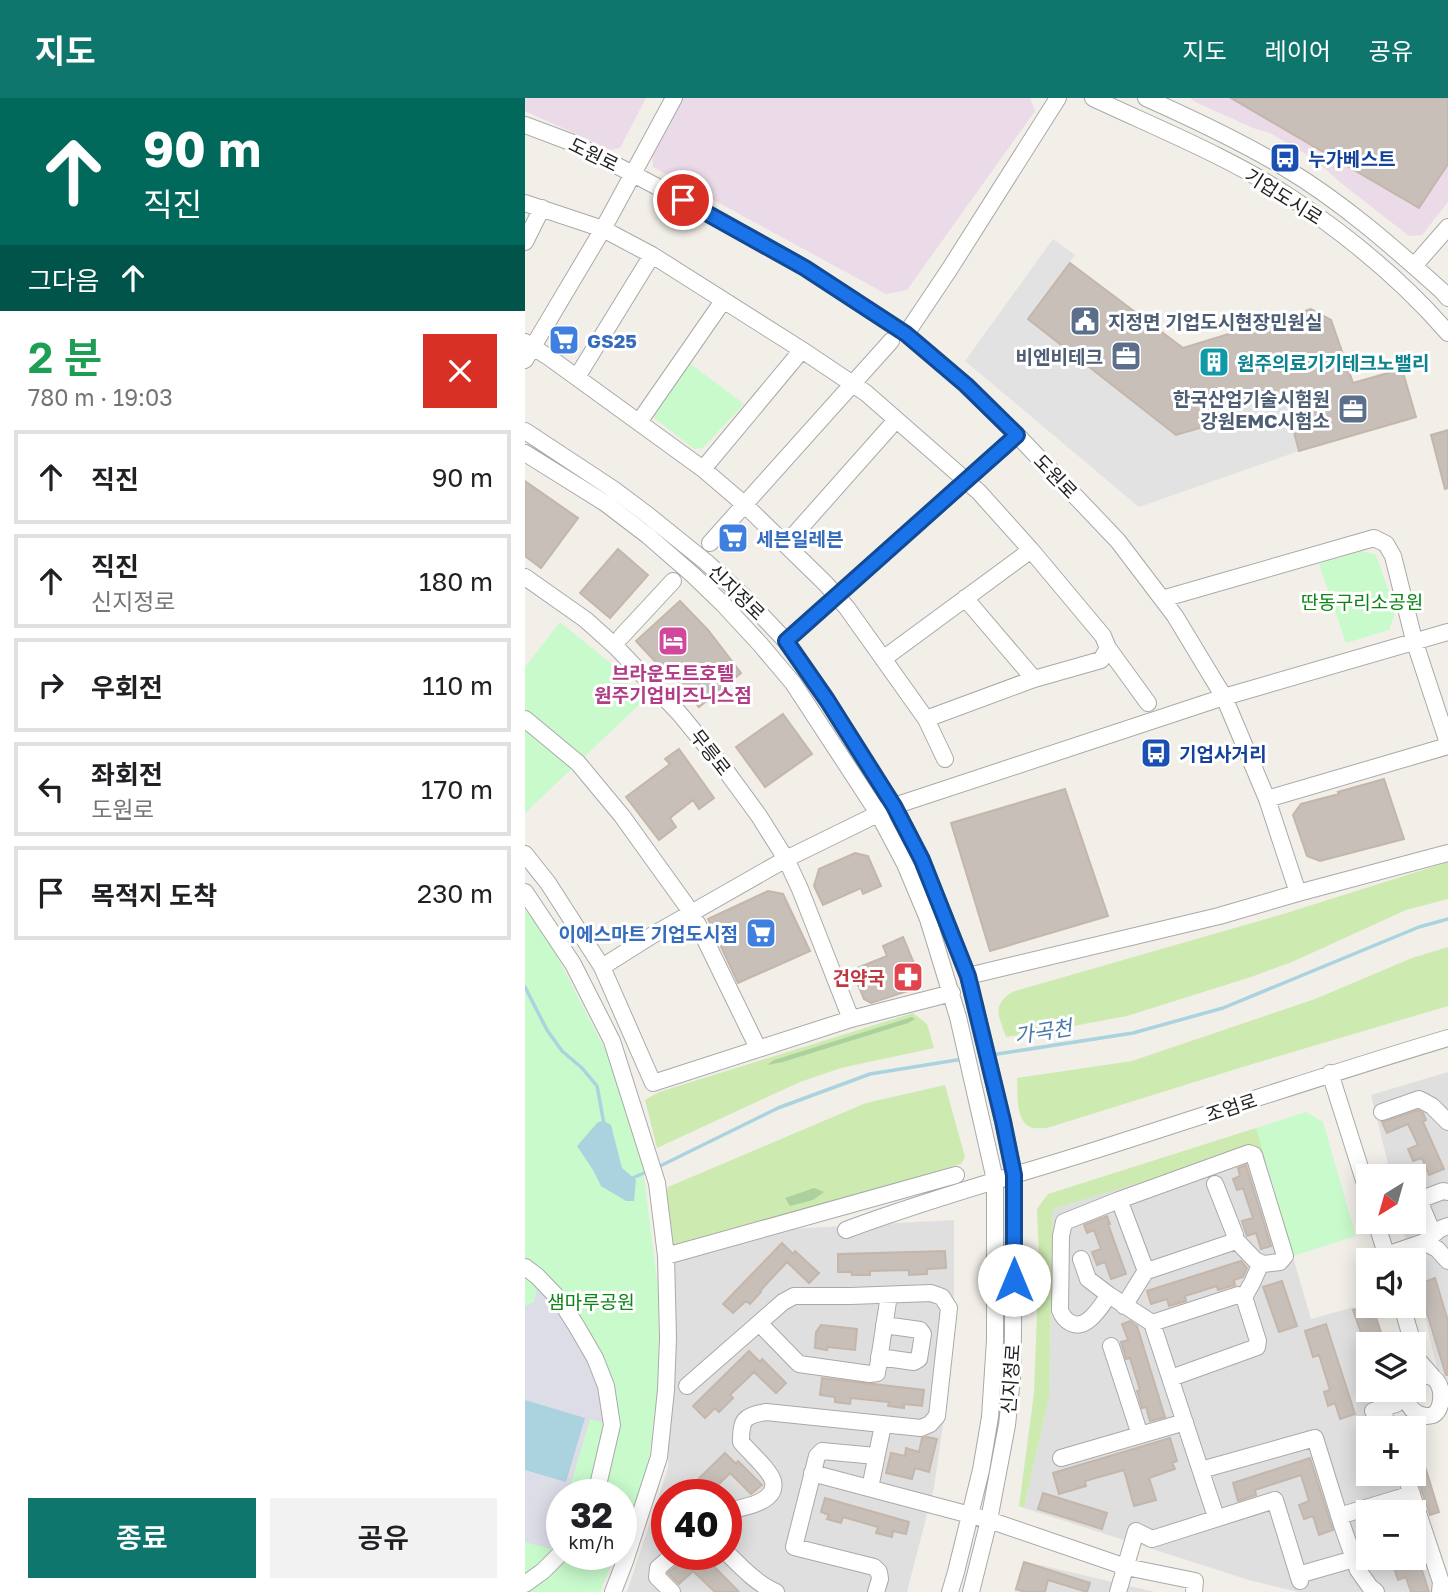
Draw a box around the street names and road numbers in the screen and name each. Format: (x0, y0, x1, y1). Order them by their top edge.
street label: 도원로 (565, 132, 623, 176)
street label: 기업도시로 (1241, 163, 1327, 229)
street label: 도원로 (1030, 449, 1082, 503)
street label: 신지정로 (704, 559, 770, 625)
street label: 무릉로 (686, 724, 736, 780)
street label: 조엄로 (1203, 1088, 1259, 1126)
street label: 신지정로 (996, 1343, 1024, 1415)

